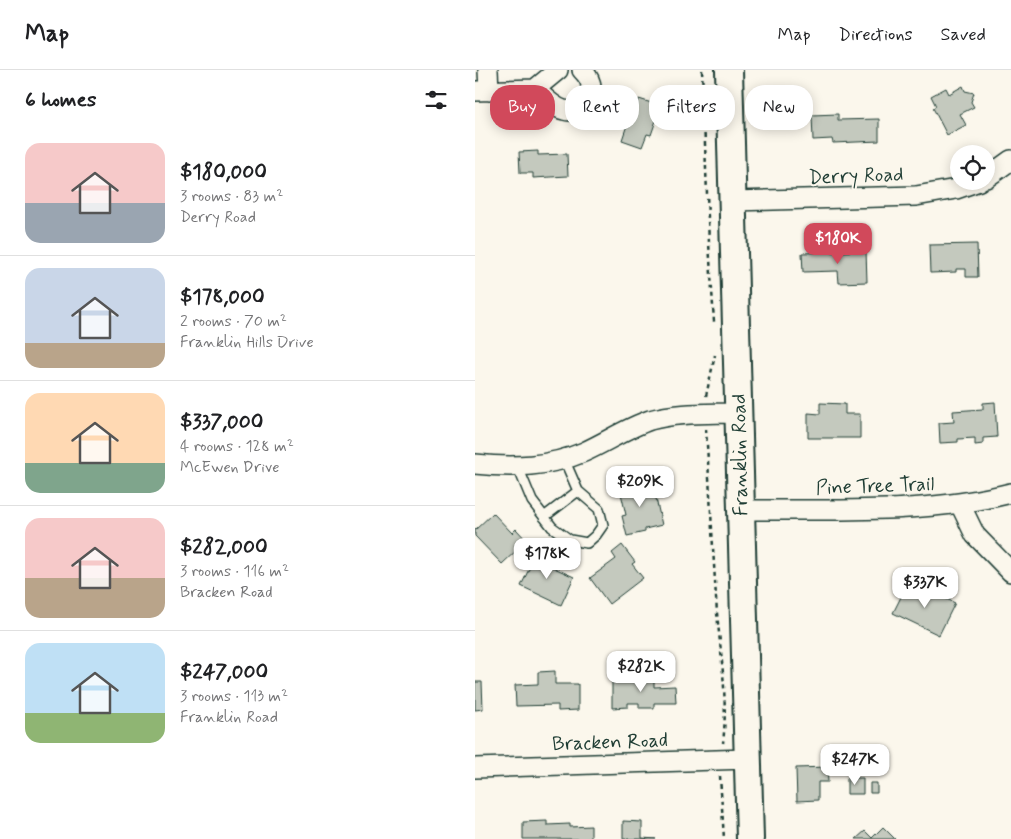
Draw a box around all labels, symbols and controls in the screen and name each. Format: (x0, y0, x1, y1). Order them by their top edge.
text: Map (25, 19, 69, 50)
text: Map (778, 23, 811, 47)
text: Directions (839, 23, 913, 47)
text: Saved (941, 23, 986, 47)
chip: Buy (490, 85, 555, 130)
chip: Rent (565, 85, 639, 130)
chip: Filters (649, 85, 735, 130)
chip: New (745, 85, 813, 130)
text: 6 homes (25, 86, 96, 114)
icon: filters (422, 86, 450, 114)
map controls (950, 145, 995, 190)
button: locate (950, 145, 995, 190)
text: $180,000 (180, 158, 267, 186)
street label: Derry Road (808, 161, 904, 192)
icon: home (65, 163, 125, 223)
text: 3 rooms · 83 m² (180, 186, 283, 207)
text: Derry Road (180, 207, 256, 228)
pin: $180K (803, 222, 873, 265)
text: $180K (815, 228, 861, 249)
text: $178,000 (180, 283, 265, 311)
icon: home (65, 288, 125, 348)
text: 2 rooms · 70 m² (180, 311, 287, 332)
text: Franklin Hills Drive (180, 332, 314, 353)
street label: Franklin Road (726, 393, 755, 516)
text: $337,000 (180, 408, 263, 436)
icon: home (65, 413, 125, 473)
text: 4 rooms · 128 m² (180, 436, 294, 457)
text: McEwen Drive (180, 457, 279, 478)
pin: $209K (605, 466, 675, 508)
text: $209K (617, 471, 663, 492)
street label: Pine Tree Trail (815, 471, 935, 502)
text: $282,000 (180, 533, 268, 561)
icon: home (65, 538, 125, 598)
pin: $178K (512, 538, 582, 580)
text: $178K (525, 543, 569, 564)
text: 3 rooms · 116 m² (180, 561, 289, 582)
pin: $337K (890, 566, 960, 609)
text: $337K (903, 572, 947, 593)
text: Bracken Road (180, 582, 273, 603)
pin: $282K (606, 650, 676, 693)
text: $282K (618, 656, 664, 677)
text: $247,000 (180, 658, 268, 686)
icon: home (65, 663, 125, 723)
text: 3 rooms · 113 m² (180, 686, 288, 707)
text: Franklin Road (180, 707, 278, 728)
street label: Bracken Road (552, 727, 668, 758)
pin: $247K (820, 744, 890, 786)
text: $247K (831, 749, 879, 770)

